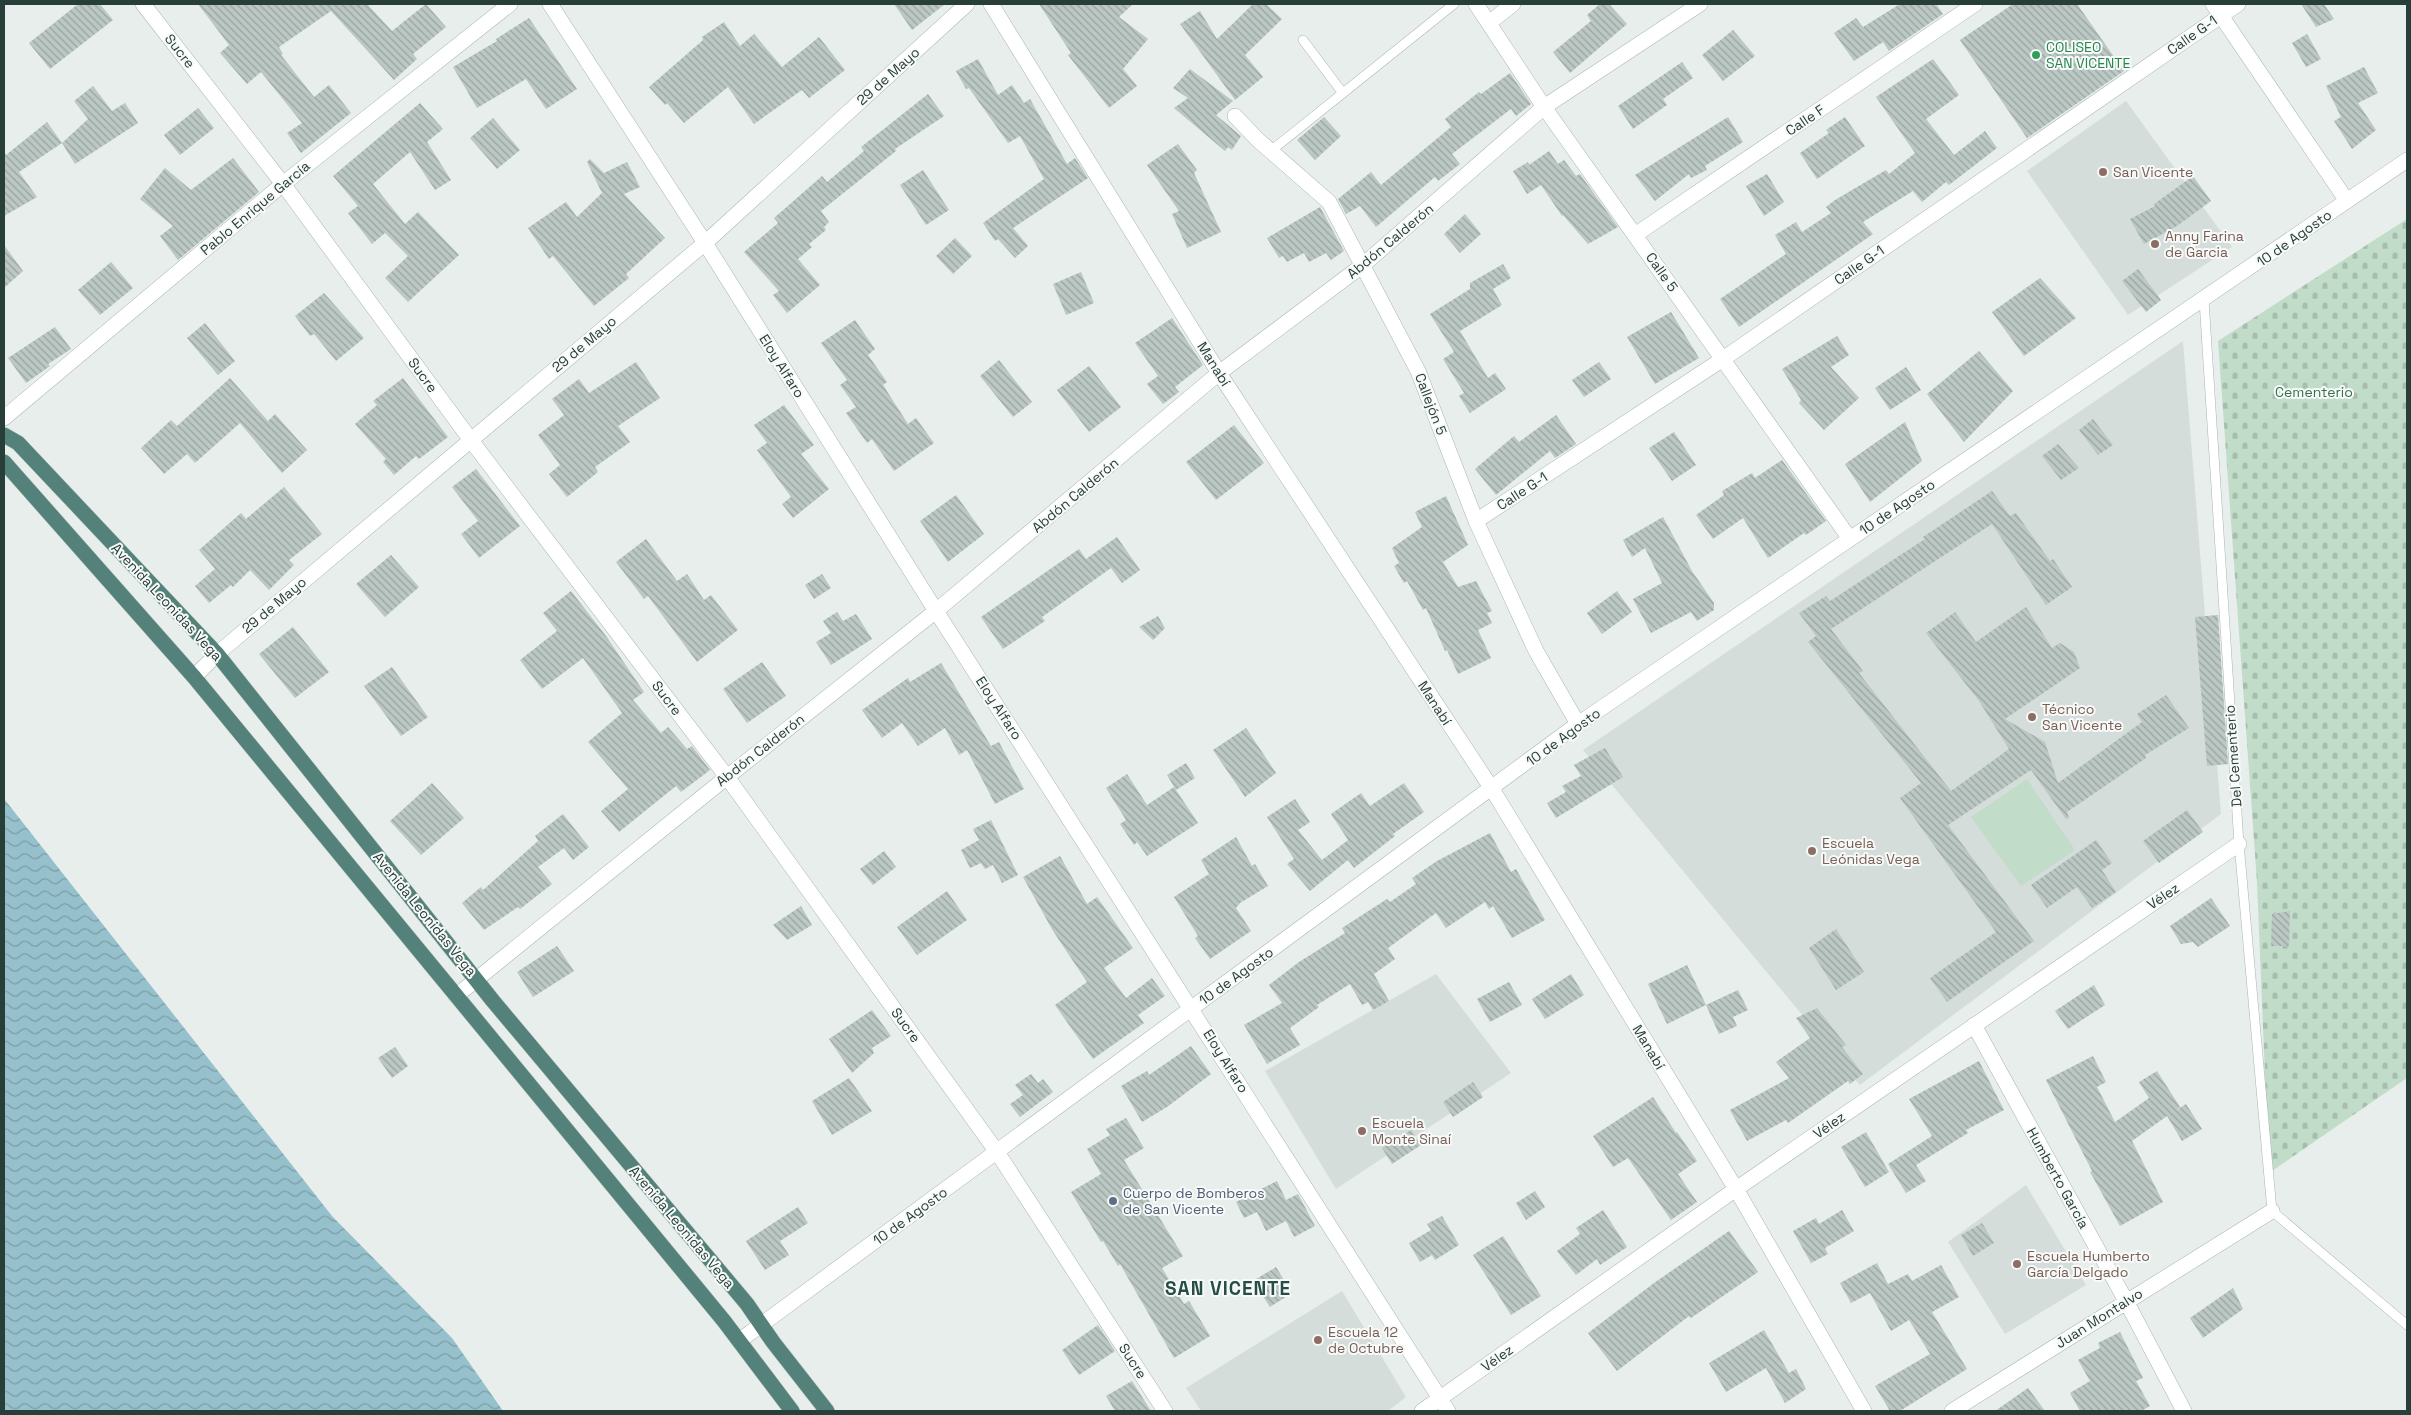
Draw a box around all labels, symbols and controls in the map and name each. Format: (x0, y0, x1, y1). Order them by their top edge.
street label: Calle G-1 (2163, 11, 2221, 59)
street label: Sucre (161, 30, 199, 72)
place label: COLISEO SAN VICENTE (2046, 38, 2131, 72)
street label: 29 de Mayo (853, 43, 923, 109)
marker: COLISEO SAN VICENTE (2030, 49, 2042, 61)
street label: Calle F (1782, 100, 1828, 140)
street label: Pablo Enrique García (196, 157, 314, 259)
place label: San Vicente (2113, 163, 2193, 181)
marker: San Vicente (2097, 166, 2109, 178)
street label: Abdón Calderón (1343, 199, 1437, 283)
street label: 10 de Agosto (2253, 205, 2335, 271)
place label: Anny Farina de Garcia (2165, 227, 2244, 261)
marker: Anny Farina de Garcia (2149, 238, 2161, 250)
street label: Calle G-1 (1830, 241, 1888, 289)
street label: Calle 5 (1642, 249, 1682, 295)
street label: 29 de Mayo (548, 312, 620, 376)
street label: Eloy Alfaro (755, 331, 809, 401)
street label: Manabí (1193, 338, 1235, 390)
street label: Sucre (404, 354, 442, 396)
street label: Callejón 5 (1411, 370, 1451, 438)
park label: Cementerio (2275, 383, 2353, 401)
street label: Abdón Calderón (1028, 453, 1122, 537)
street label: Calle G-1 (1493, 468, 1551, 514)
street label: 10 de Agosto (1856, 475, 1938, 539)
street label: Avenida Leonidas Vega (108, 539, 226, 665)
street label: 29 de Mayo (238, 573, 310, 637)
street label: Eloy Alfaro (972, 673, 1026, 743)
street label: Sucre (648, 677, 686, 719)
street label: Manabí (1414, 677, 1456, 729)
place label: Técnico San Vicente (2042, 700, 2122, 734)
street label: 10 de Agosto (1522, 704, 1604, 770)
street label: Del Cementerio (2220, 704, 2246, 808)
street label: Abdón Calderón (712, 710, 808, 790)
marker: Técnico San Vicente (2026, 711, 2038, 723)
place label: Escuela Leónidas Vega (1822, 834, 1920, 868)
marker: Escuela Leónidas Vega (1806, 845, 1818, 857)
street label: Avenida Leonidas Vega (369, 848, 481, 980)
street label: Vélez (2143, 879, 2183, 913)
street label: 10 de Agosto (1195, 943, 1277, 1009)
street label: Sucre (887, 1004, 925, 1046)
street label: Manabí (1629, 1021, 1670, 1073)
street label: Eloy Alfaro (1199, 1026, 1253, 1096)
street label: Vélez (1809, 1108, 1849, 1142)
place label: Escuela Monte Sinaí (1372, 1114, 1452, 1148)
street label: Humberto García (2023, 1124, 2093, 1232)
marker: Escuela Monte Sinaí (1356, 1125, 1368, 1137)
street label: Avenida Leonidas Vega (625, 1162, 739, 1292)
street label: 10 de Agosto (869, 1183, 951, 1249)
place label: Cuerpo de Bomberos de San Vicente (1123, 1184, 1265, 1218)
marker: Cuerpo de Bomberos de San Vicente (1107, 1195, 1119, 1207)
place label: Escuela Humberto García Delgado (2027, 1247, 2150, 1281)
marker: Escuela Humberto García Delgado (2011, 1258, 2023, 1270)
district label: SAN VICENTE (1165, 1276, 1291, 1301)
street label: Juan Montalvo (2052, 1284, 2146, 1352)
place label: Escuela 12 de Octubre (1328, 1323, 1404, 1357)
marker: Escuela 12 de Octubre (1312, 1334, 1324, 1346)
street label: Sucre (1115, 1340, 1151, 1382)
street label: Vélez (1477, 1341, 1517, 1375)

